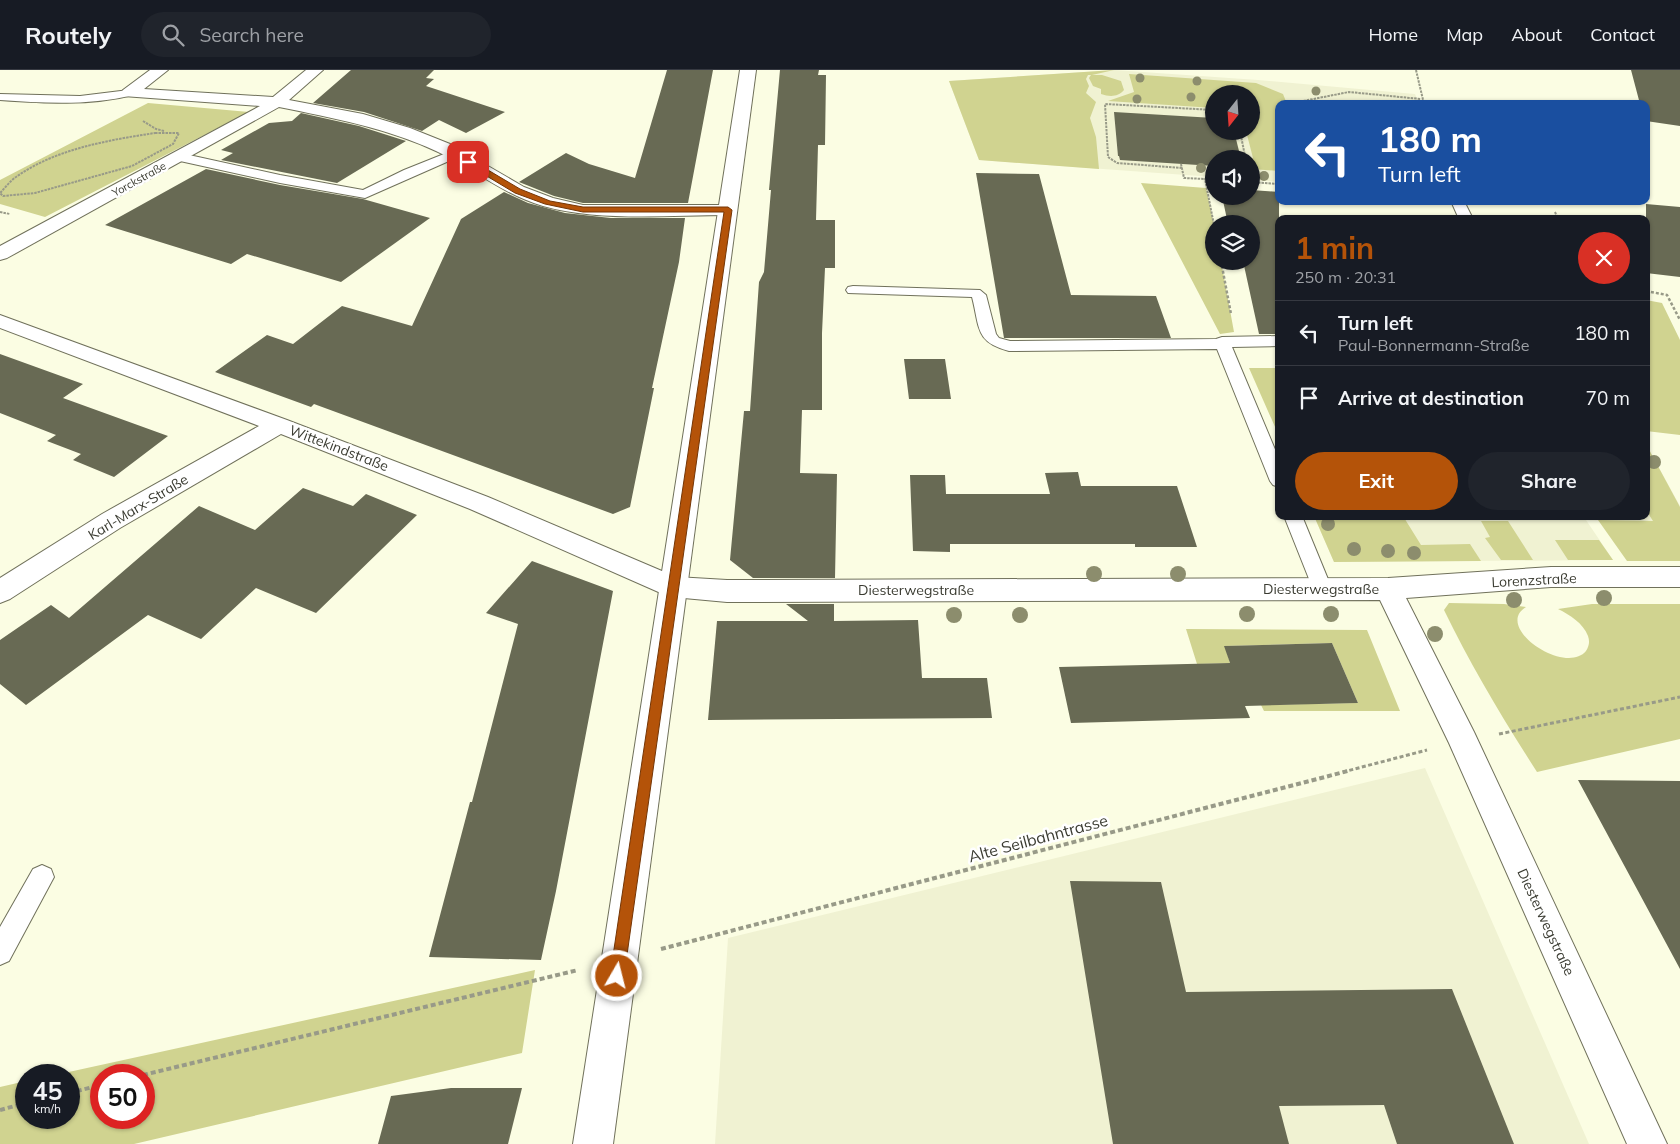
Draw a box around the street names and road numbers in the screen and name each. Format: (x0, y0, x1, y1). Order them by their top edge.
street label: Yorckstraße (109, 158, 169, 200)
street label: Wittekindstraße (287, 421, 391, 475)
street label: Karl-Marx-Straße (85, 470, 191, 544)
street label: Lorenzstraße (1491, 569, 1577, 591)
street label: Diesterwegstraße (1263, 580, 1379, 598)
street label: Diesterwegstraße (858, 581, 974, 599)
street label: Alte Seilbahntrasse (966, 810, 1110, 866)
street label: Diesterwegstraße (1513, 866, 1579, 978)

